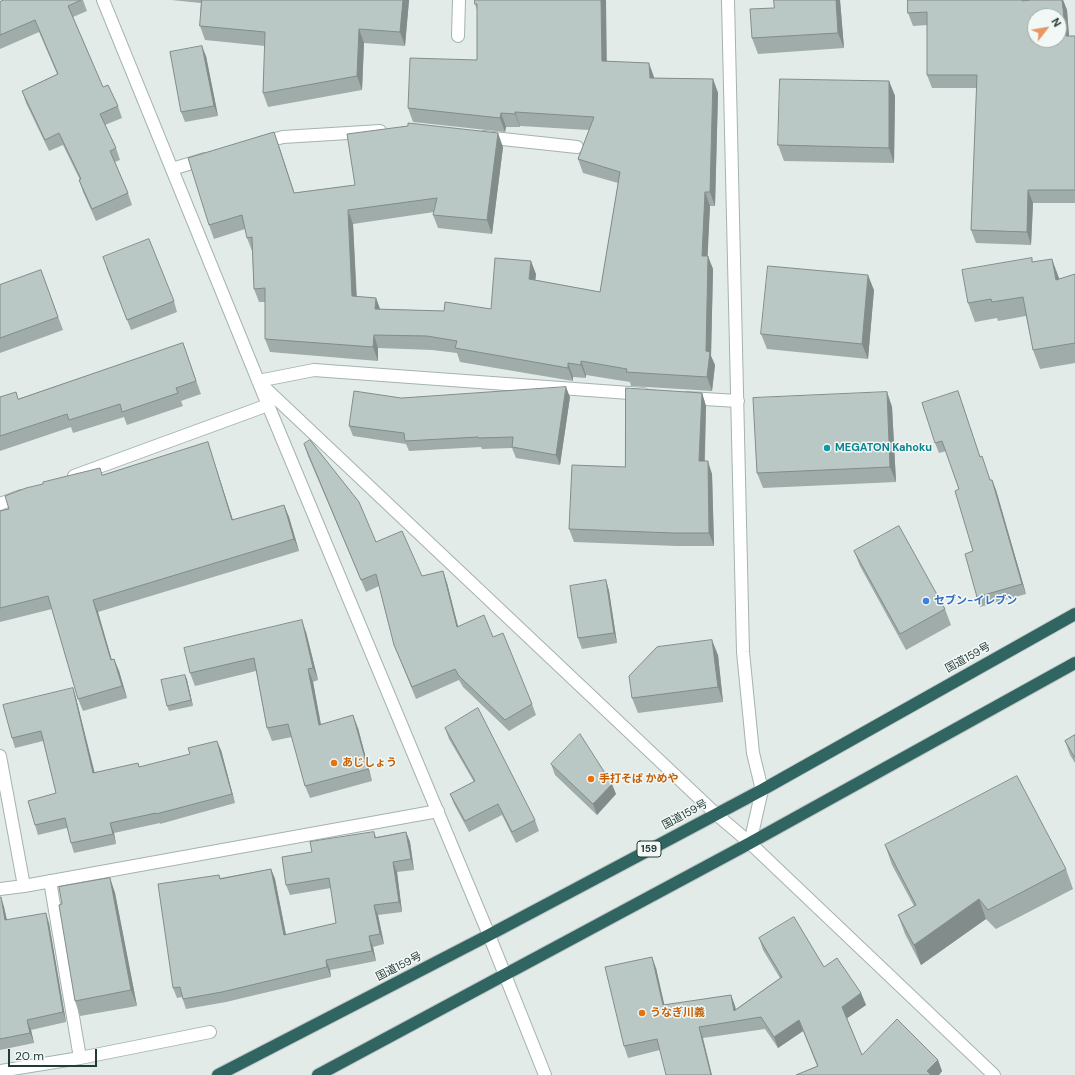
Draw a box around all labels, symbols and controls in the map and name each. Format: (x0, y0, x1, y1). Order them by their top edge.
north arrow (1027, 8, 1067, 48)
text: N (1048, 15, 1064, 29)
place label: MEGATON Kahoku (835, 441, 932, 455)
marker: MEGATON Kahoku (822, 443, 832, 453)
place label: セブン-イレブン (934, 594, 1017, 608)
marker: セブン-イレブン (921, 596, 931, 606)
street label: 国道159号 (943, 640, 993, 676)
place label: あじしょう (342, 756, 397, 770)
marker: あじしょう (329, 758, 339, 768)
place label: 手打そば かめや (599, 772, 679, 786)
marker: 手打そば かめや (586, 774, 596, 784)
street label: 国道159号 (660, 797, 710, 833)
road number: 159 (637, 841, 661, 857)
street label: 国道159号 (374, 950, 424, 984)
place label: うなぎ川義 (650, 1006, 705, 1020)
marker: うなぎ川義 (637, 1008, 647, 1018)
scale bar (10, 1041, 99, 1067)
text: 20 m (15, 1048, 44, 1064)

